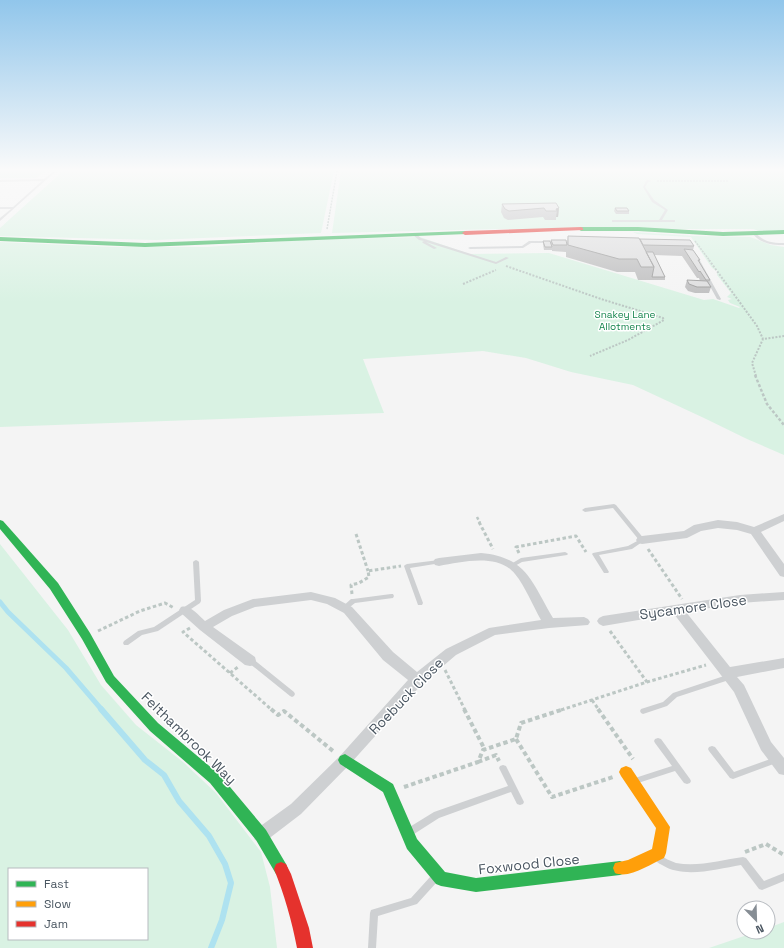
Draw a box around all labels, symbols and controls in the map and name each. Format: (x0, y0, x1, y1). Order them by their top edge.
park label: Snakey Lane Allotments (595, 308, 656, 333)
street label: Sycamore Close (638, 591, 748, 623)
street label: Roebuck Close (365, 654, 447, 738)
street label: Felthambrook Way (138, 688, 240, 788)
street label: Foxwood Close (477, 850, 581, 878)
legend (8, 868, 148, 940)
text: Fast (44, 876, 69, 892)
text: Slow (44, 896, 71, 912)
north arrow (736, 900, 776, 940)
text: Jam (44, 916, 68, 932)
text: N (754, 921, 766, 937)

